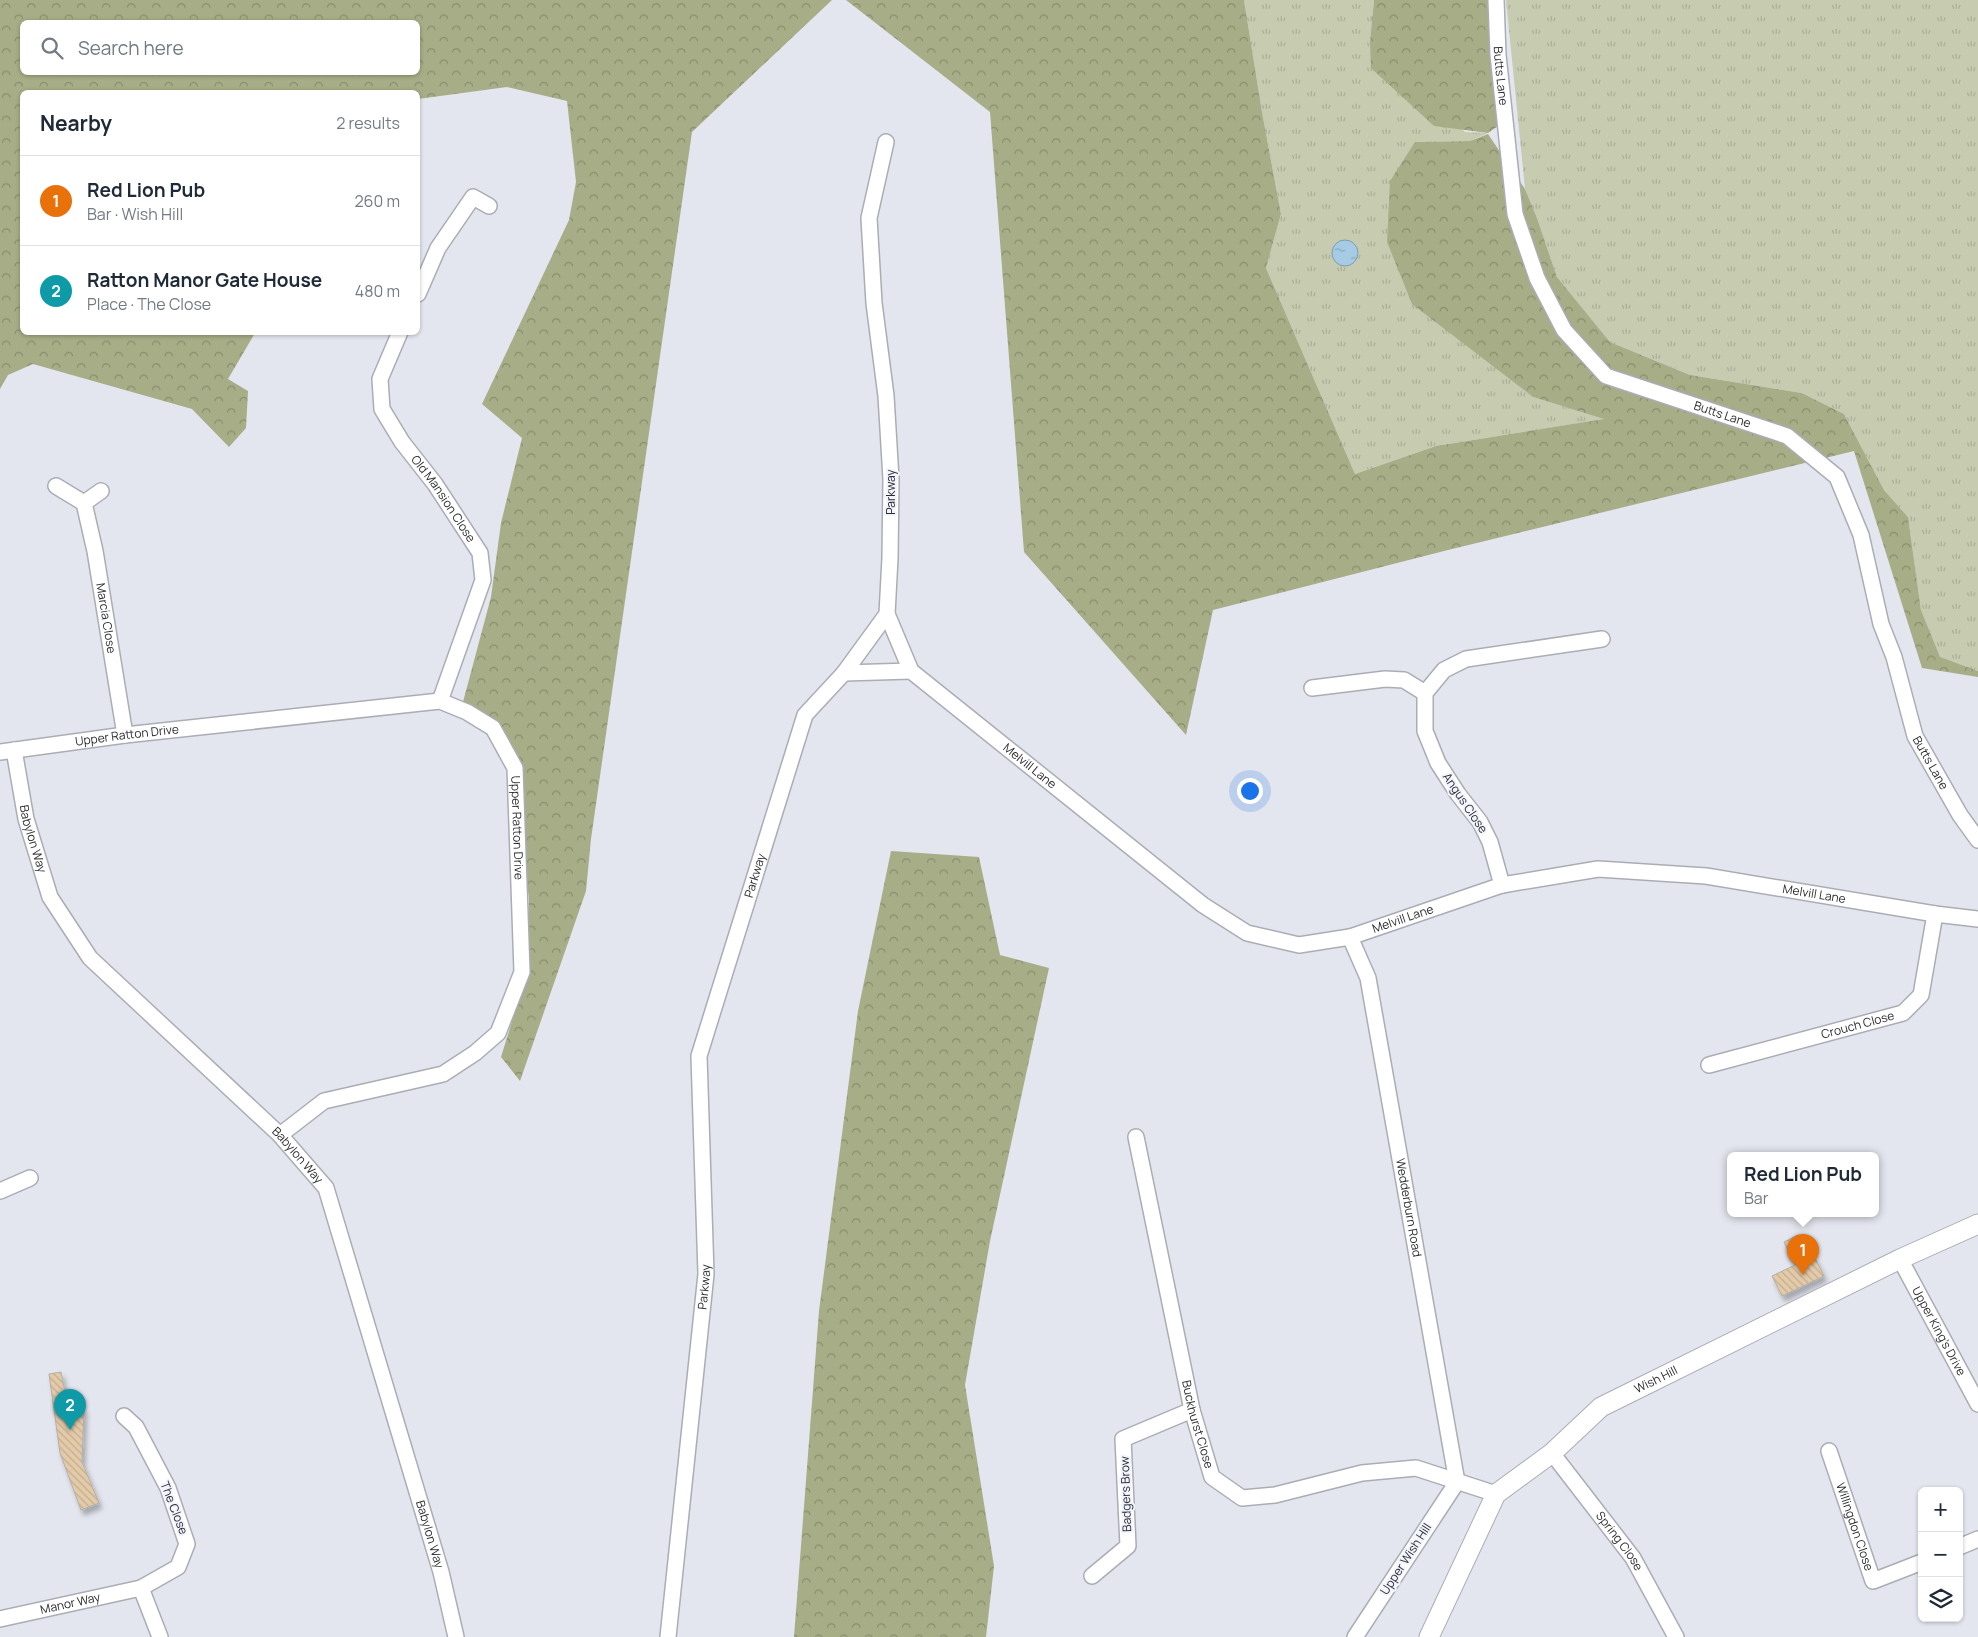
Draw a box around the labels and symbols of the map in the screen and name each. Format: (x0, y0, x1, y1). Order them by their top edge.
street label: Butts Lane (1490, 46, 1512, 106)
street label: Butts Lane (1692, 397, 1753, 431)
street label: Old Mansion Close (407, 451, 480, 545)
street label: Parkway (882, 469, 899, 515)
street label: Marcia Close (92, 582, 121, 654)
street label: Upper Ratton Drive (74, 720, 180, 750)
street label: Butts Lane (1909, 733, 1953, 793)
street label: Melvill Lane (1000, 739, 1060, 792)
street label: Angus Close (1439, 769, 1492, 836)
street label: Upper Ratton Drive (507, 775, 528, 880)
your location (1237, 778, 1263, 804)
street label: Babylon Way (16, 804, 51, 875)
street label: Parkway (740, 851, 770, 900)
street label: Melvill Lane (1781, 880, 1847, 907)
street label: Melvill Lane (1370, 900, 1436, 937)
street label: Crouch Close (1819, 1007, 1896, 1043)
street label: Babylon Way (269, 1123, 328, 1187)
street label: Wedderburn Road (1392, 1157, 1426, 1258)
pin: 1 (1787, 1234, 1819, 1275)
street label: Parkway (693, 1263, 714, 1310)
street label: Upper King's Drive (1908, 1283, 1970, 1379)
street label: Wish Hill (1631, 1361, 1680, 1397)
street label: Buckhurst Close (1178, 1379, 1218, 1470)
pin: 2 (54, 1389, 86, 1430)
street label: Badgers Brow (1116, 1456, 1135, 1532)
street label: The Close (157, 1479, 192, 1537)
street label: Willingdon Close (1832, 1480, 1878, 1573)
street label: Babylon Way (412, 1498, 449, 1571)
street label: Spring Close (1592, 1508, 1647, 1574)
street label: Upper Wish Hill (1376, 1519, 1435, 1598)
street label: Manor Way (39, 1588, 102, 1618)

